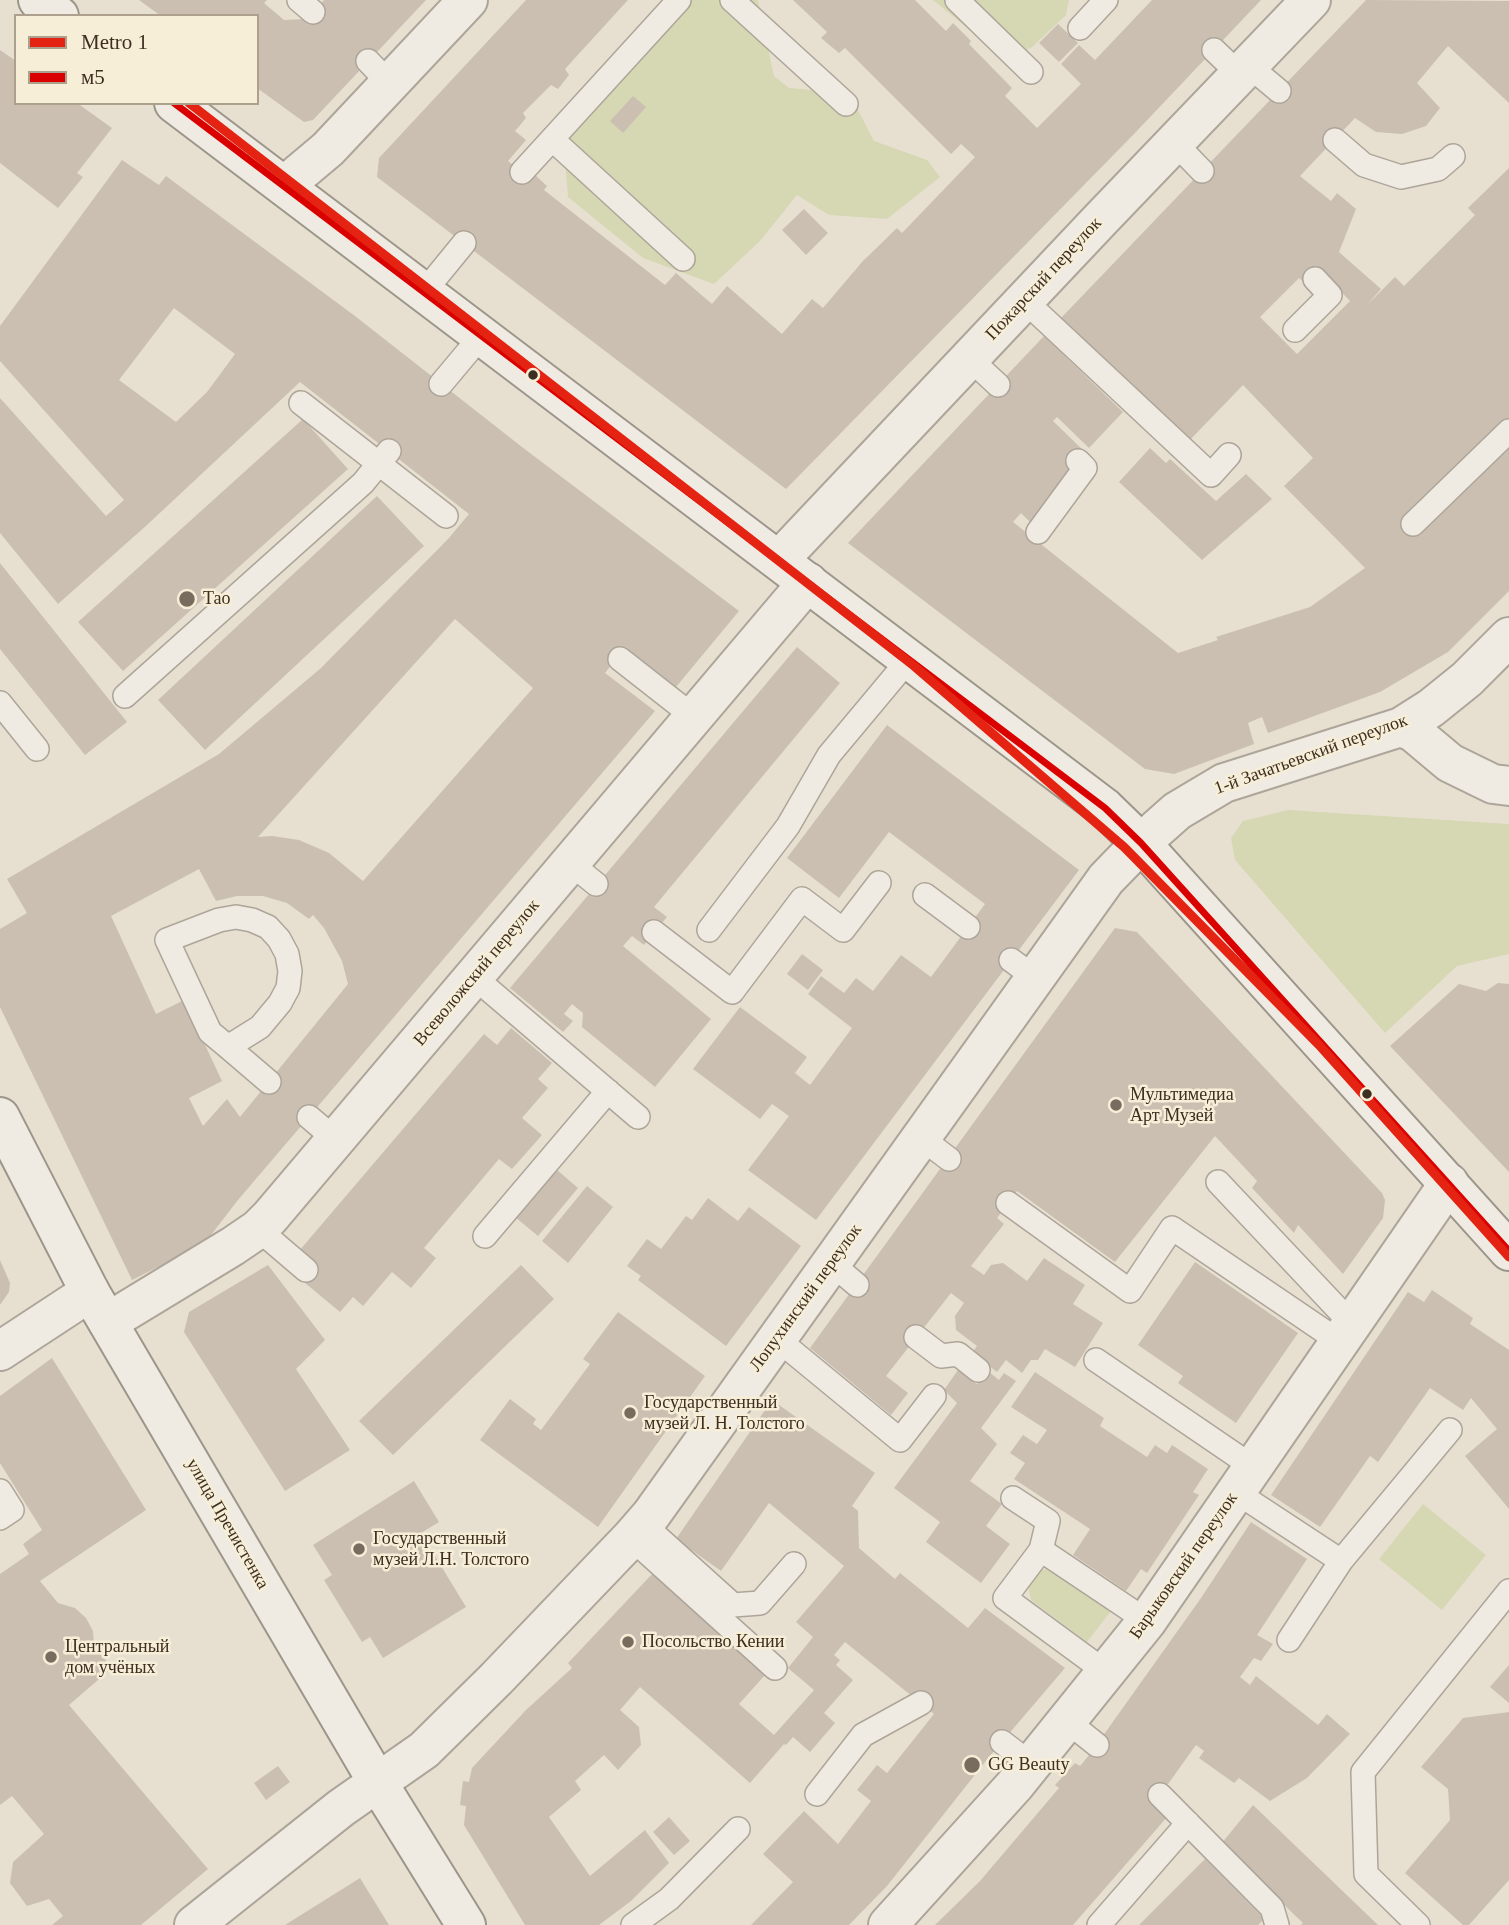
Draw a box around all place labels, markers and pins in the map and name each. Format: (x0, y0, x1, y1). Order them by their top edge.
unlabelled marker (526, 368, 540, 382)
place label: Тао (203, 588, 231, 610)
marker: Тао (177, 589, 197, 609)
place label: Мультимедиа Арт Музей (1130, 1084, 1234, 1126)
unlabelled marker (1360, 1087, 1374, 1101)
marker: Мультимедиа Арт Музей (1108, 1097, 1124, 1113)
place label: Государственный музей Л. Н. Толстого (644, 1392, 805, 1434)
marker: Государственный музей Л. Н. Толстого (622, 1405, 638, 1421)
place label: Государственный музей Л.Н. Толстого (373, 1528, 529, 1570)
marker: Государственный музей Л.Н. Толстого (351, 1541, 367, 1557)
place label: Посольство Кении (642, 1631, 784, 1653)
marker: Посольство Кении (620, 1634, 636, 1650)
place label: Центральный дом учёных (65, 1636, 169, 1678)
marker: Центральный дом учёных (43, 1649, 59, 1665)
place label: GG Beauty (988, 1754, 1069, 1776)
marker: GG Beauty (962, 1755, 982, 1775)

